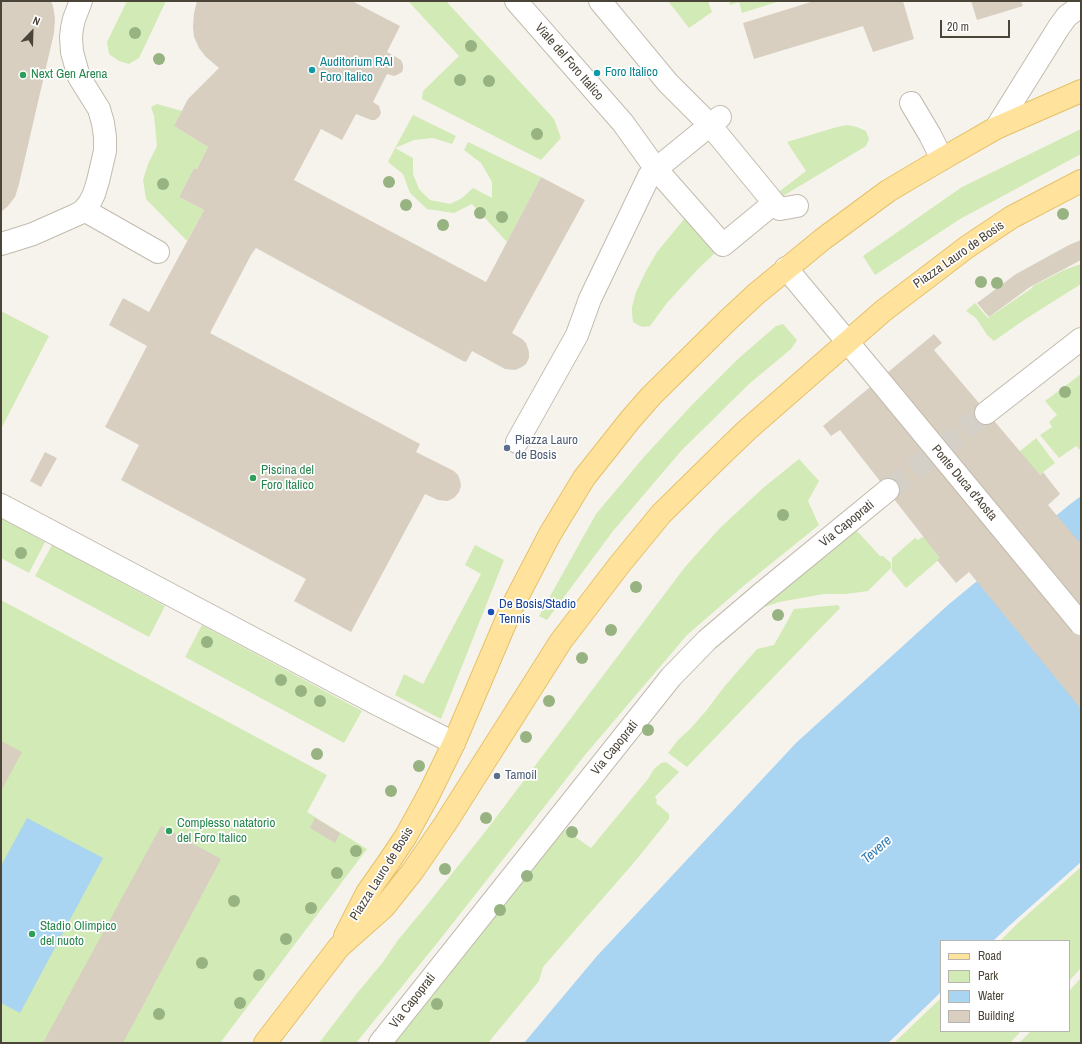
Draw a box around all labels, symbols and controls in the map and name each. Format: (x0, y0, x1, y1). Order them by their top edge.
north arrow (12, 12, 52, 52)
scale bar (942, 12, 1012, 38)
text: N (31, 13, 42, 29)
text: 20 m (947, 19, 969, 35)
street label: Viale del Foro Italico (531, 20, 607, 104)
place label: Auditorium RAI Foro Italico (320, 55, 393, 86)
marker: Auditorium RAI Foro Italico (307, 65, 317, 75)
place label: Foro Italico (605, 65, 658, 81)
place label: Next Gen Arena (31, 67, 107, 83)
marker: Foro Italico (592, 68, 602, 78)
marker: Next Gen Arena (18, 70, 28, 80)
street label: Piazza Lauro de Bosis (911, 218, 1007, 292)
place label: Piazza Lauro de Bosis (515, 433, 578, 464)
street label: Ponte Duca d'Aosta (928, 442, 1000, 524)
marker: Piazza Lauro de Bosis (502, 443, 512, 453)
place label: Piscina del Foro Italico (261, 463, 314, 494)
marker: Piscina del Foro Italico (248, 473, 258, 483)
street label: Via Capoprati (817, 497, 877, 551)
place label: De Bosis/Stadio Tennis (499, 597, 576, 628)
marker: De Bosis/Stadio Tennis (486, 607, 496, 617)
street label: Via Capoprati (588, 718, 642, 778)
place label: Tamoil (505, 768, 537, 784)
marker: Tamoil (492, 771, 502, 781)
place label: Complesso natatorio del Foro Italico (177, 816, 275, 847)
street label: Piazza Lauro de Bosis (347, 824, 417, 924)
marker: Complesso natatorio del Foro Italico (164, 826, 174, 836)
water label: Tevere (859, 832, 895, 868)
place label: Stadio Olimpico del nuoto (40, 919, 116, 950)
marker: Stadio Olimpico del nuoto (27, 929, 37, 939)
legend (940, 940, 1070, 1032)
text: Road (978, 948, 1002, 964)
text: Park (978, 968, 998, 984)
street label: Via Capoprati (387, 970, 439, 1032)
text: Water (978, 988, 1004, 1004)
text: Building (978, 1008, 1014, 1024)

